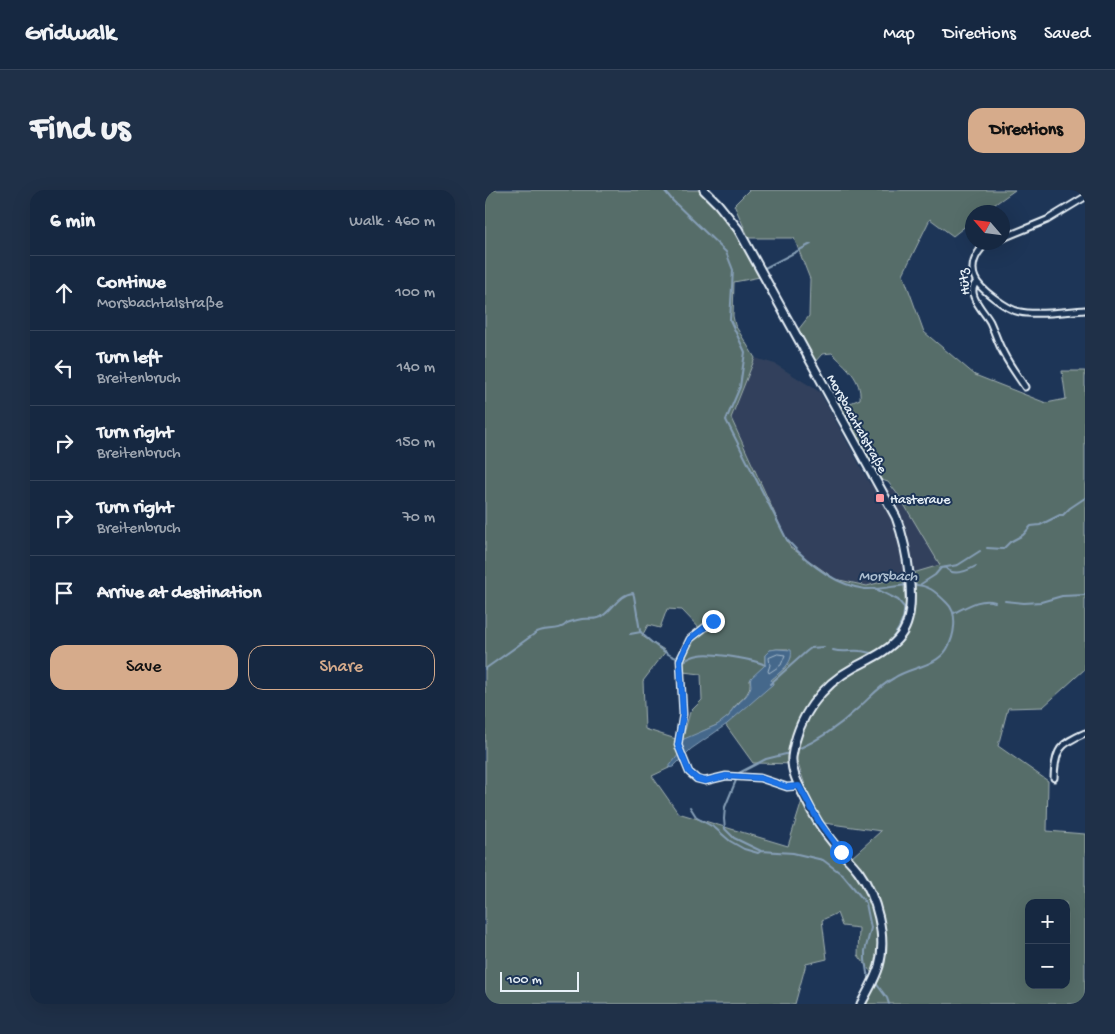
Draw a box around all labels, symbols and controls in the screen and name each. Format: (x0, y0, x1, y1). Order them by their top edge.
text: Gridwalk (25, 20, 116, 49)
text: Map (883, 24, 915, 45)
text: Directions (943, 24, 1016, 45)
text: Saved (1044, 24, 1090, 45)
button: Directions (968, 108, 1085, 153)
text: Find us (30, 110, 130, 151)
north arrow (965, 205, 1010, 250)
text: 6 min (50, 210, 95, 235)
text: Walk · 460 m (349, 213, 435, 232)
street label: Hütz (956, 267, 975, 296)
text: Continue (97, 272, 166, 295)
icon: ahead (50, 279, 78, 307)
text: 100 m (395, 284, 435, 303)
text: Morsbachtalstraße (97, 295, 223, 314)
text: Turn left (97, 347, 161, 370)
icon: left (50, 354, 78, 382)
text: 140 m (397, 359, 435, 378)
text: Breitenbruch (97, 370, 181, 389)
street label: Morsbachtalstraße (822, 372, 890, 477)
text: Turn right (97, 422, 173, 445)
icon: right (50, 429, 78, 457)
text: 150 m (396, 434, 435, 453)
text: Breitenbruch (97, 445, 181, 464)
marker: Hasteraue (874, 492, 886, 504)
place label: Hasteraue (890, 492, 951, 509)
text: Turn right (97, 497, 173, 520)
icon: right (50, 504, 78, 532)
text: 70 m (402, 509, 435, 528)
text: Breitenbruch (97, 520, 181, 539)
water label: Morsbach (859, 568, 918, 586)
icon: arrive (50, 579, 78, 607)
text: Arrive at destination (97, 582, 261, 605)
route end (702, 610, 725, 633)
button: Save (50, 645, 238, 690)
button: Share (248, 645, 435, 690)
route start (830, 841, 853, 864)
map controls (1025, 899, 1070, 989)
button: + (1025, 899, 1070, 944)
button: − (1025, 944, 1070, 989)
scale bar (500, 969, 579, 992)
text: 100 m (507, 972, 542, 989)

